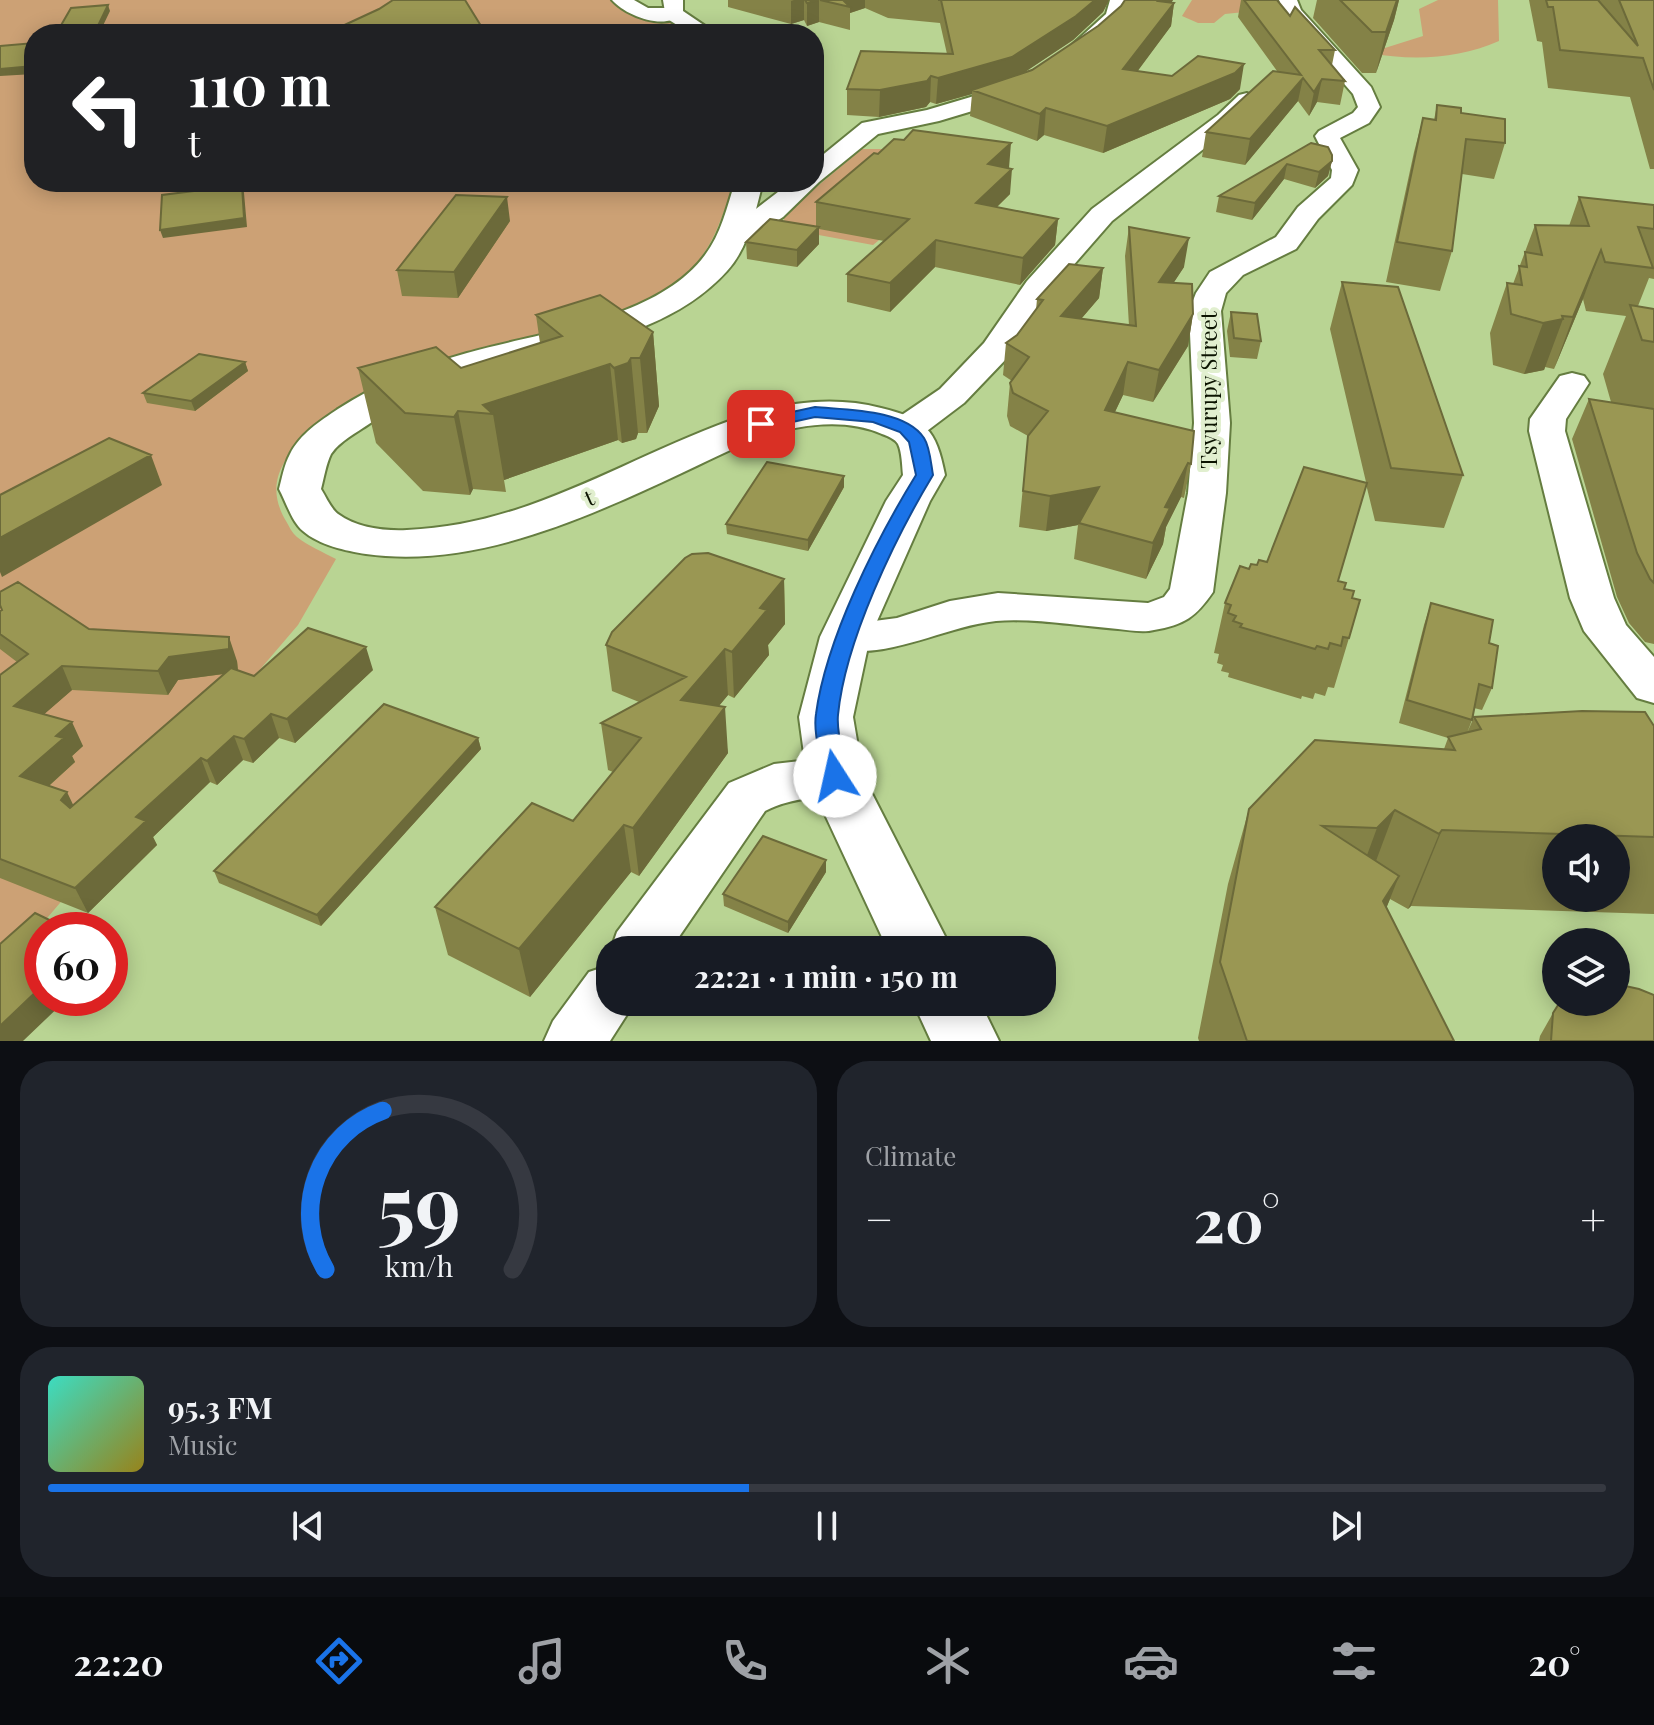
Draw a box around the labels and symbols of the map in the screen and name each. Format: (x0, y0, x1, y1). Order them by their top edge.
street label: Tsyurupy Street (1193, 310, 1223, 469)
pin (727, 390, 795, 458)
street label: t (579, 481, 600, 512)
position arrow (793, 734, 877, 818)
speed limit sign: 60 (24, 912, 128, 1016)

